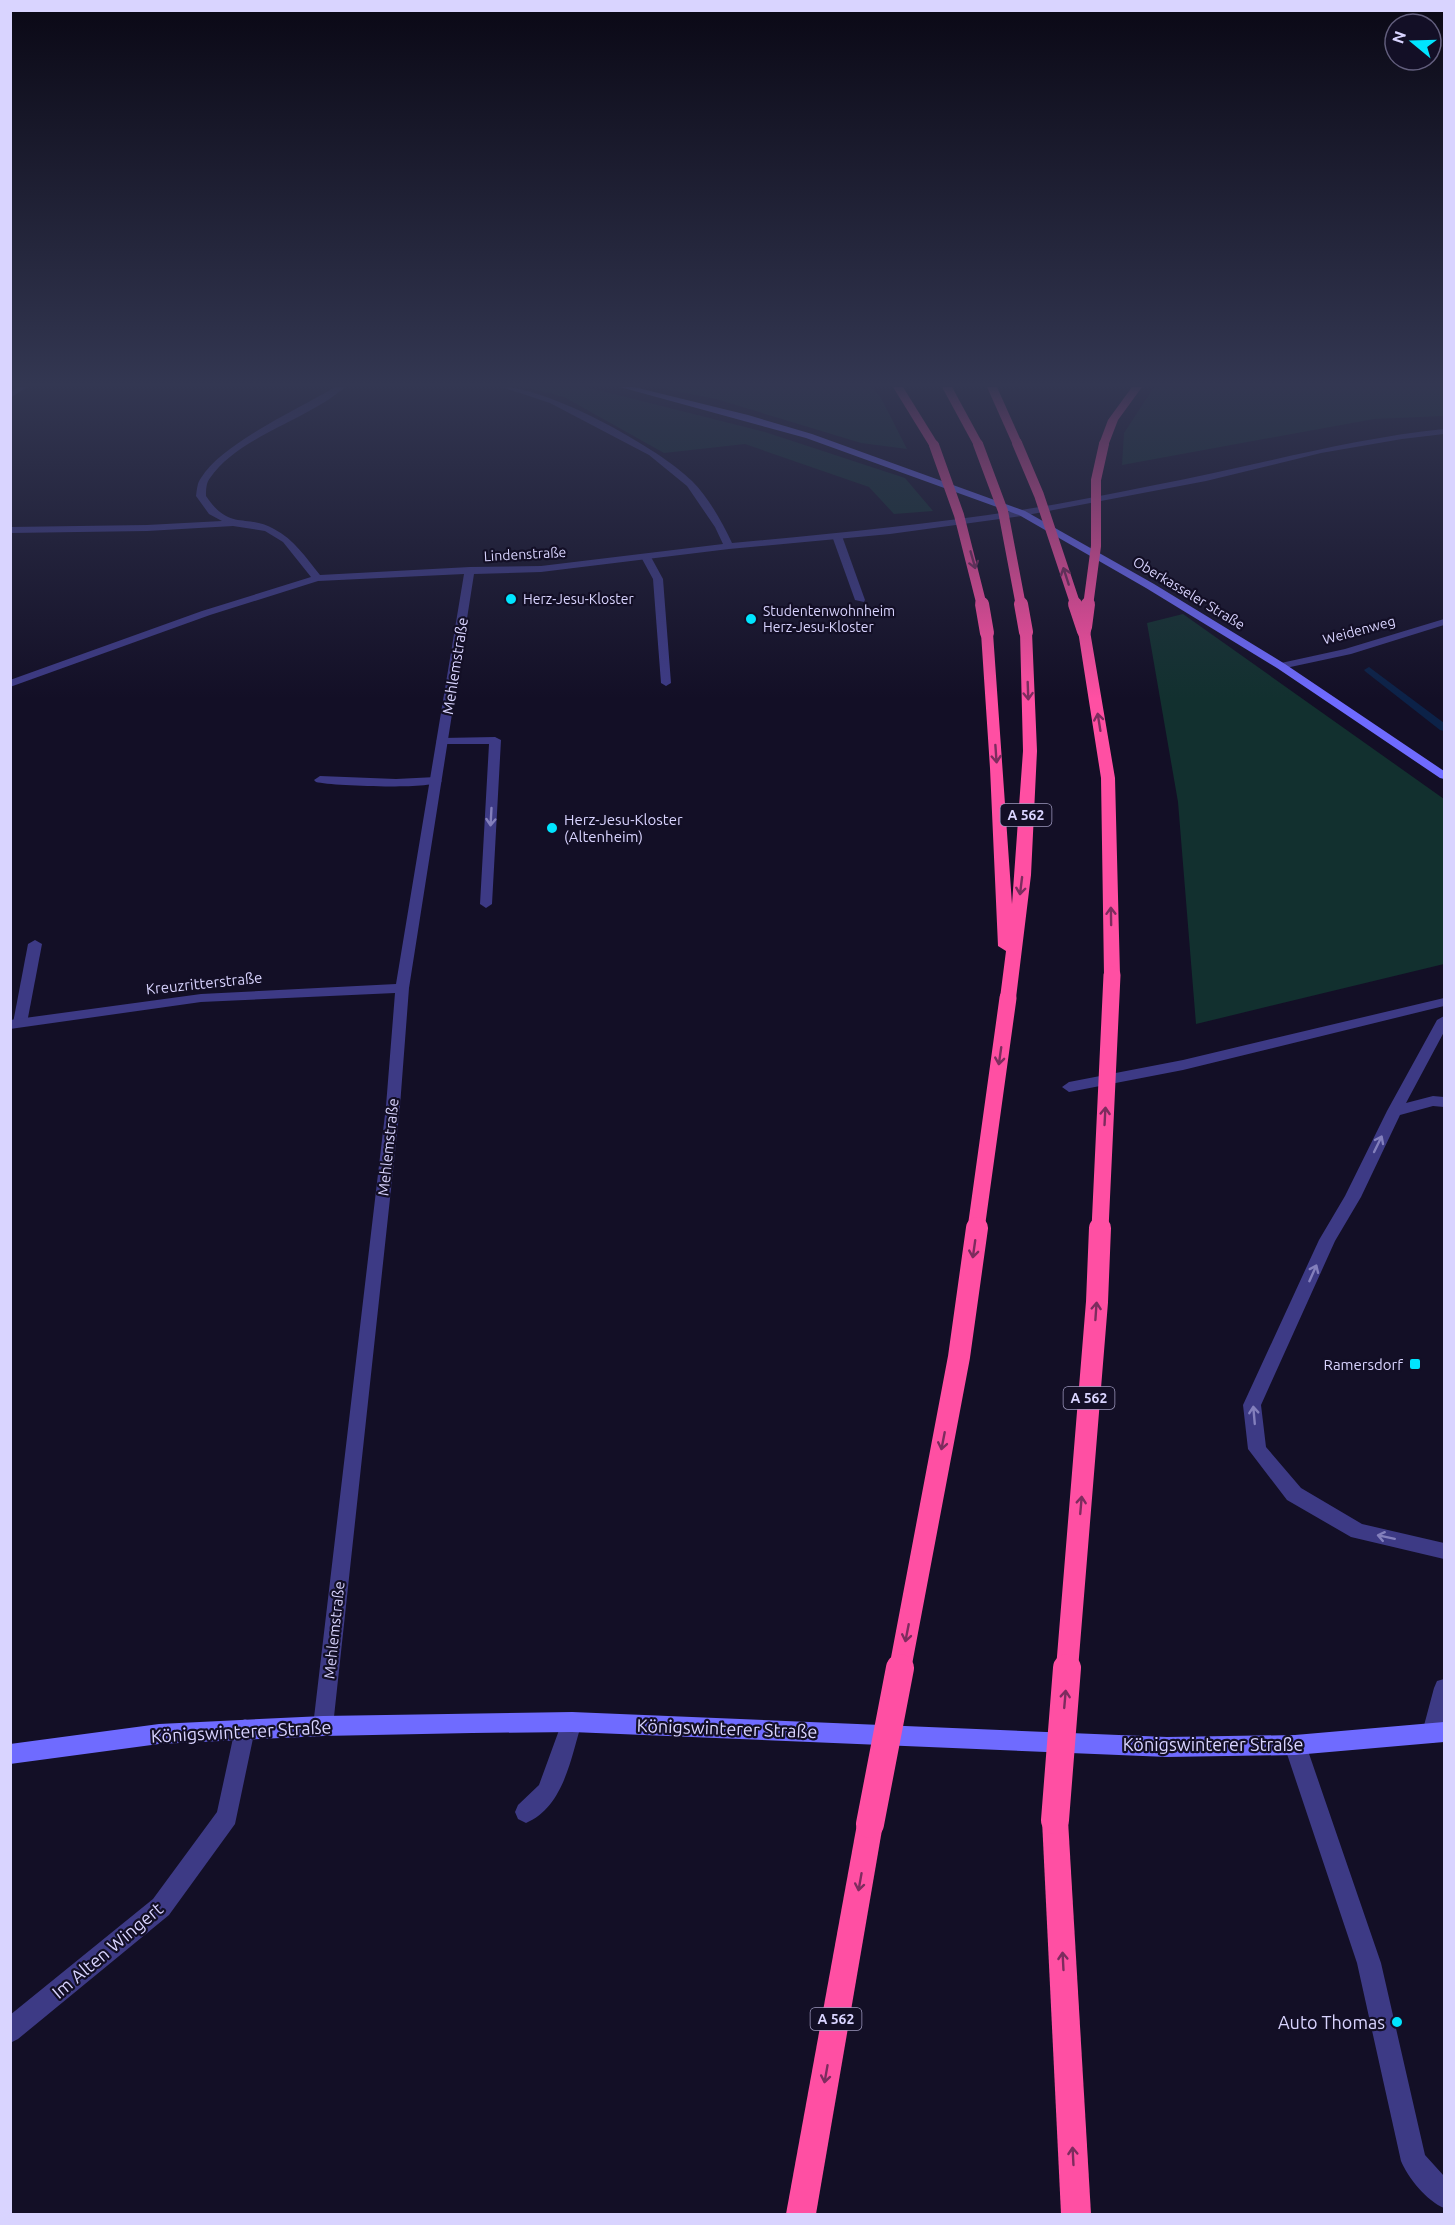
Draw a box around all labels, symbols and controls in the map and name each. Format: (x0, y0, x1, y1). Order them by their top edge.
north arrow (1383, 12, 1443, 72)
text: N (1388, 29, 1409, 46)
street label: Lindenstraße (483, 544, 567, 564)
one-way arrow (968, 550, 979, 569)
street label: Oberkasseler Straße (1130, 553, 1248, 633)
one-way arrow (1060, 567, 1071, 586)
place label: Herz-Jesu-Kloster (523, 591, 634, 607)
marker: Herz-Jesu-Kloster (504, 592, 518, 606)
place label: Studentenwohnheim Herz-Jesu-Kloster (763, 603, 895, 635)
marker: Studentenwohnheim Herz-Jesu-Kloster (744, 612, 758, 626)
street label: Weidenweg (1321, 613, 1397, 647)
street label: Mehlemstraße (439, 616, 471, 716)
one-way arrow (1022, 680, 1034, 700)
one-way arrow (1093, 713, 1104, 733)
one-way arrow (991, 744, 1002, 764)
road number: A 562 (1000, 804, 1052, 826)
one-way arrow (485, 806, 496, 826)
place label: Herz-Jesu-Kloster (Altenheim) (564, 811, 683, 845)
marker: Herz-Jesu-Kloster (Altenheim) (545, 821, 559, 835)
one-way arrow (1016, 875, 1027, 895)
one-way arrow (1105, 907, 1116, 927)
street label: Kreuzritterstraße (145, 968, 263, 998)
one-way arrow (995, 1045, 1006, 1065)
street label: Mehlemstraße (374, 1097, 402, 1197)
one-way arrow (1100, 1106, 1111, 1126)
one-way arrow (1373, 1136, 1385, 1154)
one-way arrow (968, 1238, 979, 1258)
one-way arrow (1307, 1265, 1319, 1283)
one-way arrow (1091, 1301, 1102, 1321)
place label: Ramersdorf (1324, 1356, 1403, 1373)
marker: Ramersdorf (1408, 1357, 1422, 1371)
road number: A 562 (1064, 1387, 1114, 1409)
one-way arrow (1248, 1405, 1259, 1425)
one-way arrow (937, 1431, 948, 1451)
one-way arrow (1075, 1495, 1086, 1515)
one-way arrow (1376, 1531, 1396, 1542)
street label: Mehlemstraße (320, 1580, 348, 1680)
one-way arrow (901, 1623, 912, 1642)
one-way arrow (1060, 1690, 1071, 1710)
street label: Königswinterer Straße (636, 1715, 818, 1741)
street label: Königswinterer Straße (150, 1716, 332, 1746)
street label: Königswinterer Straße (1123, 1734, 1303, 1754)
one-way arrow (854, 1872, 865, 1891)
street label: Im Alten Wingert (48, 1898, 166, 2002)
one-way arrow (1057, 1952, 1068, 1972)
road number: A 562 (810, 2008, 862, 2030)
place label: Auto Thomas (1278, 2012, 1385, 2032)
marker: Auto Thomas (1390, 2015, 1404, 2029)
one-way arrow (820, 2064, 831, 2083)
one-way arrow (1067, 2147, 1078, 2167)

